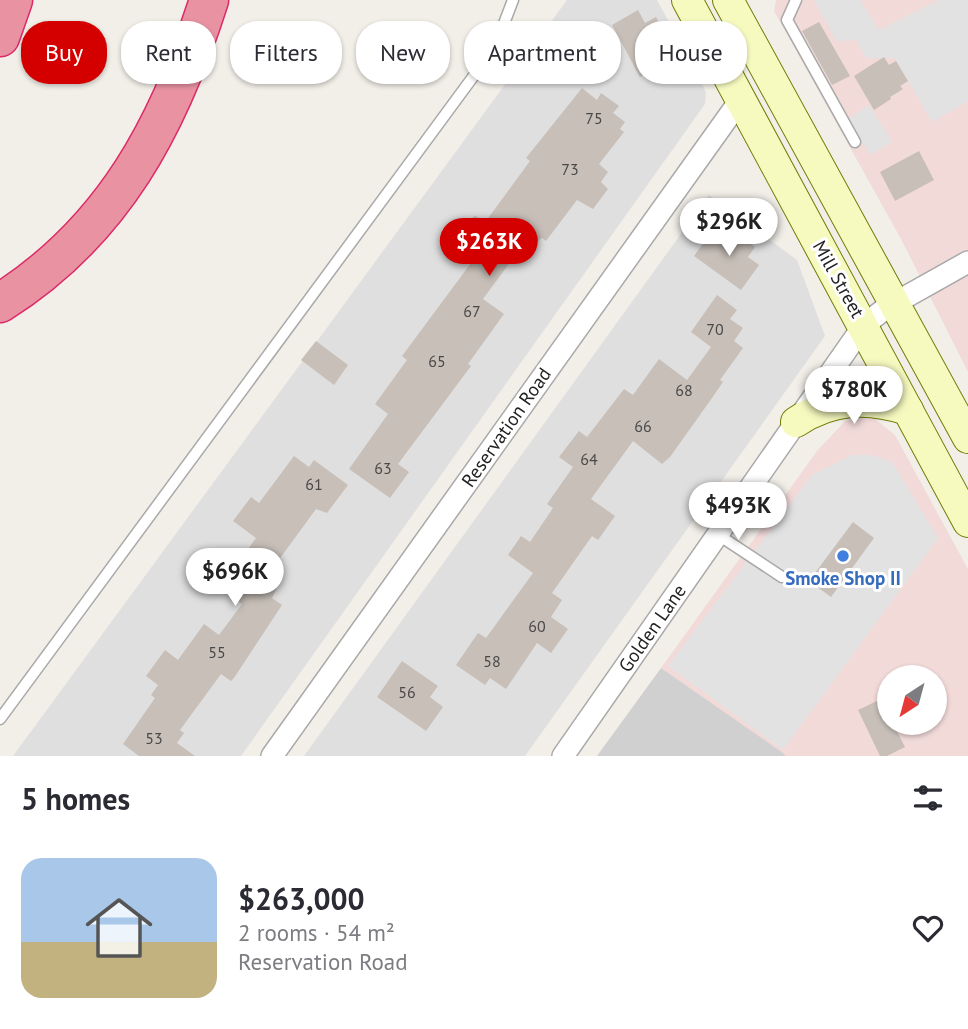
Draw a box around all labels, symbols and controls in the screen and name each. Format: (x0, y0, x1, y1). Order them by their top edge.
chip: Buy (21, 21, 107, 84)
chip: Rent (121, 21, 216, 84)
chip: Filters (230, 21, 342, 84)
chip: New (356, 21, 450, 84)
chip: Apartment (464, 21, 621, 84)
chip: House (635, 21, 747, 84)
house number: 75 (585, 108, 603, 128)
house number: 73 (561, 159, 579, 179)
pin: $296K (680, 198, 778, 258)
text: $296K (696, 206, 762, 235)
pin: $263K (440, 218, 538, 278)
text: $263K (456, 226, 522, 255)
street label: Mill Street (808, 236, 870, 322)
house number: 67 (463, 301, 481, 321)
house number: 70 (706, 319, 724, 339)
house number: 65 (428, 351, 446, 371)
street label: Reservation Road (456, 363, 556, 491)
pin: $780K (805, 366, 903, 426)
text: $780K (821, 374, 887, 403)
house number: 68 (675, 380, 693, 400)
house number: 66 (634, 416, 652, 436)
house number: 64 (580, 449, 598, 469)
house number: 63 (374, 458, 392, 478)
house number: 61 (305, 474, 323, 494)
pin: $493K (689, 482, 787, 542)
text: $493K (705, 490, 771, 519)
pin: $696K (186, 548, 284, 608)
marker: Smoke Shop II (835, 548, 851, 564)
text: $696K (202, 556, 268, 585)
place label: Smoke Shop II (785, 566, 901, 590)
street label: Golden Lane (613, 579, 691, 677)
house number: 60 (528, 616, 546, 636)
house number: 55 (208, 642, 226, 662)
house number: 58 (483, 651, 501, 671)
north arrow (877, 665, 947, 735)
map controls (877, 665, 947, 735)
house number: 56 (398, 682, 416, 702)
house number: 53 (145, 728, 163, 748)
text: 5 homes (21, 779, 130, 818)
icon: filters (909, 779, 947, 817)
text: $263,000 (238, 879, 365, 918)
icon: home (77, 886, 161, 970)
icon: heart (909, 909, 947, 947)
text: 2 rooms · 54 m² (238, 918, 395, 947)
text: Reservation Road (238, 947, 408, 976)

